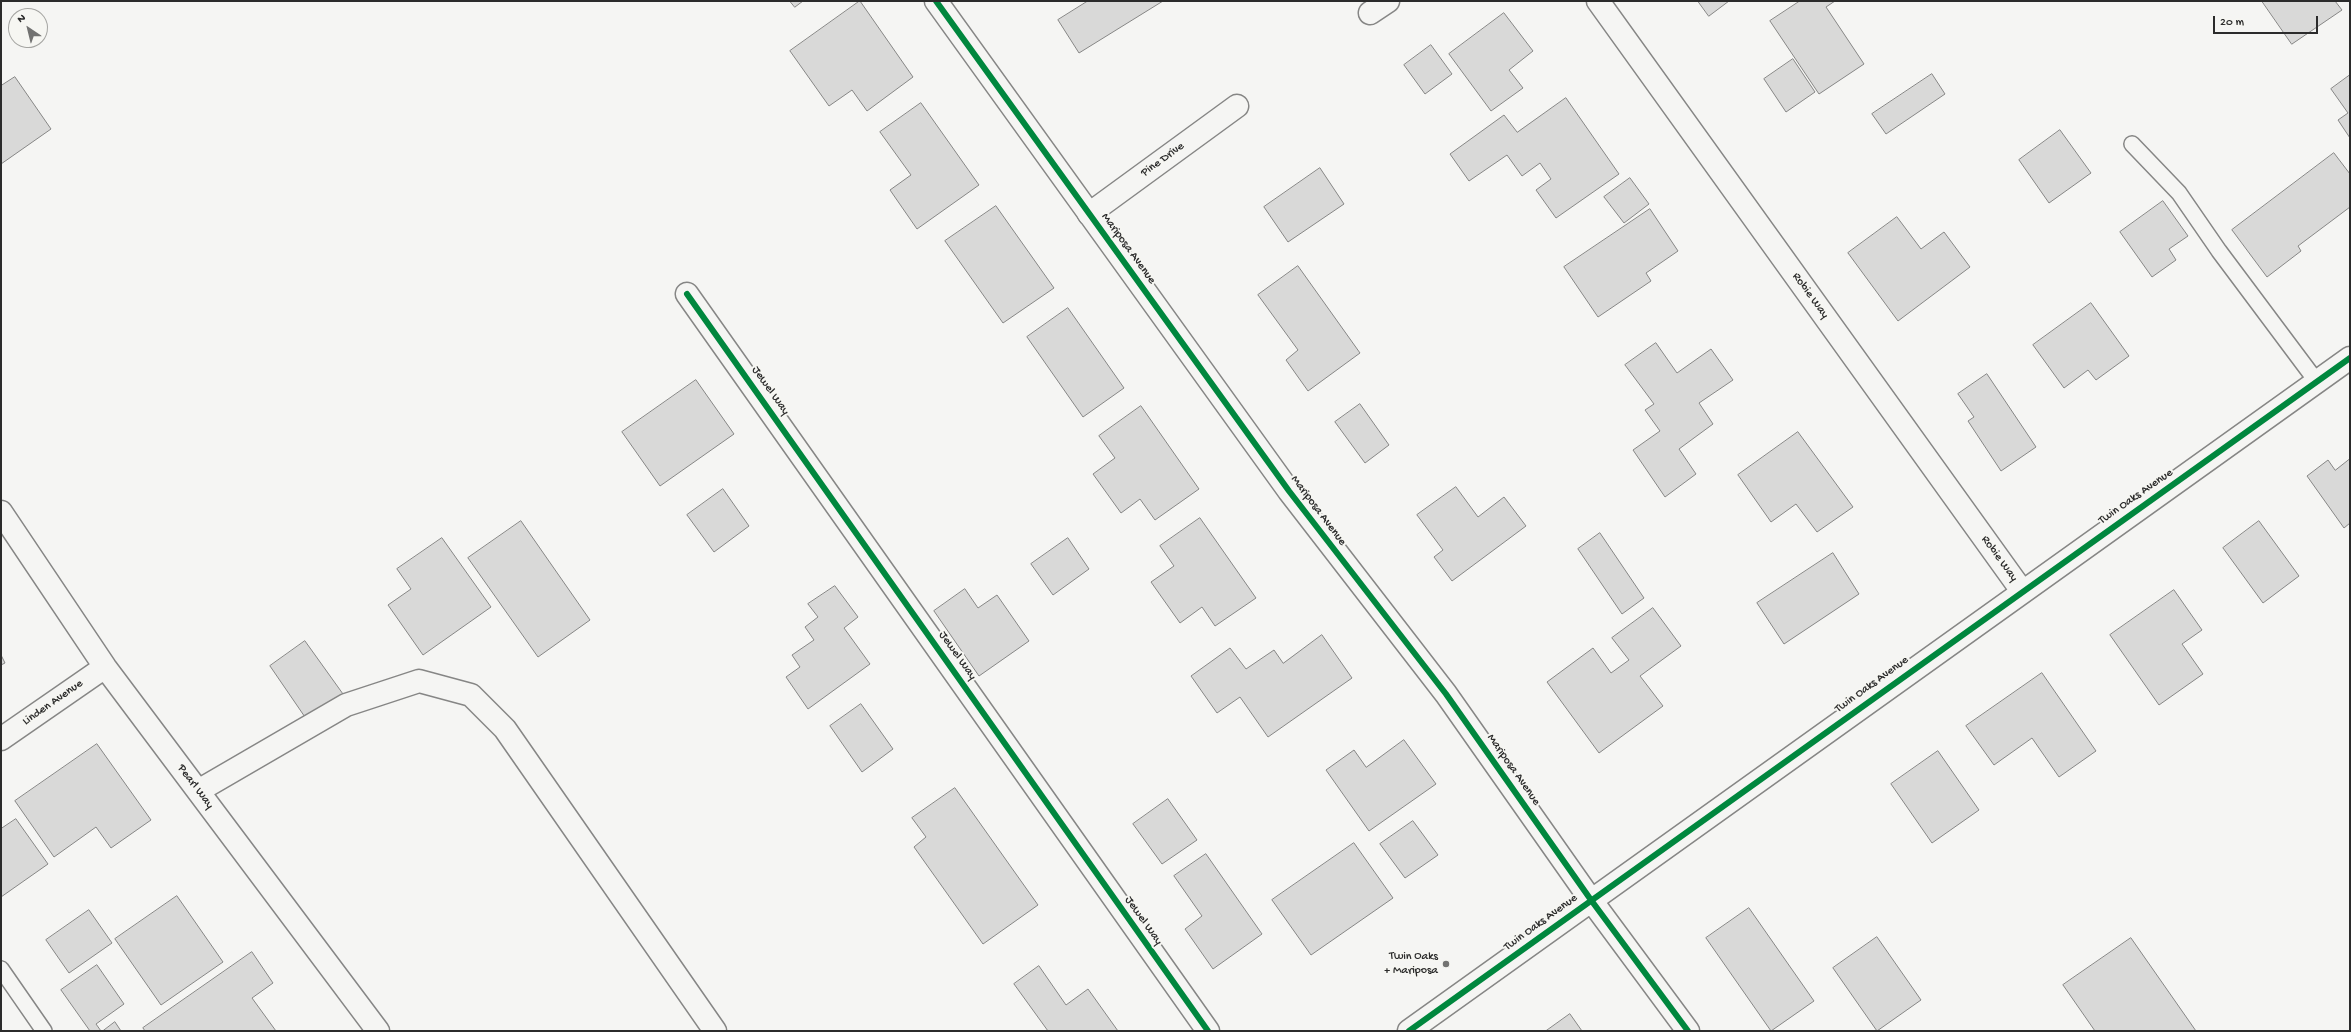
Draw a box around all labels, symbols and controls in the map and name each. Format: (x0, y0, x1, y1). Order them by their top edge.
north arrow (8, 8, 48, 48)
scale bar (2215, 8, 2320, 34)
text: N (15, 12, 28, 26)
text: 20 m (2220, 16, 2244, 30)
street label: Pine Drive (1138, 139, 1188, 181)
street label: Mariposa Avenue (1097, 211, 1159, 287)
street label: Robie Way (1789, 270, 1831, 322)
street label: Jewel Way (748, 364, 792, 418)
street label: Twin Oaks Avenue (2096, 466, 2176, 528)
street label: Mariposa Avenue (1287, 473, 1349, 549)
street label: Robie Way (1978, 533, 2020, 585)
street label: Jewel Way (935, 629, 979, 683)
street label: Twin Oaks Avenue (1832, 653, 1912, 717)
street label: Linden Avenue (20, 677, 86, 729)
street label: Mariposa Avenue (1483, 731, 1543, 809)
street label: Pearl Way (174, 762, 216, 812)
street label: Twin Oaks Avenue (1501, 891, 1581, 955)
street label: Jewel Way (1121, 894, 1165, 948)
place label: Twin Oaks + Mariposa (1384, 950, 1438, 978)
marker: Twin Oaks + Mariposa (1441, 959, 1451, 969)

